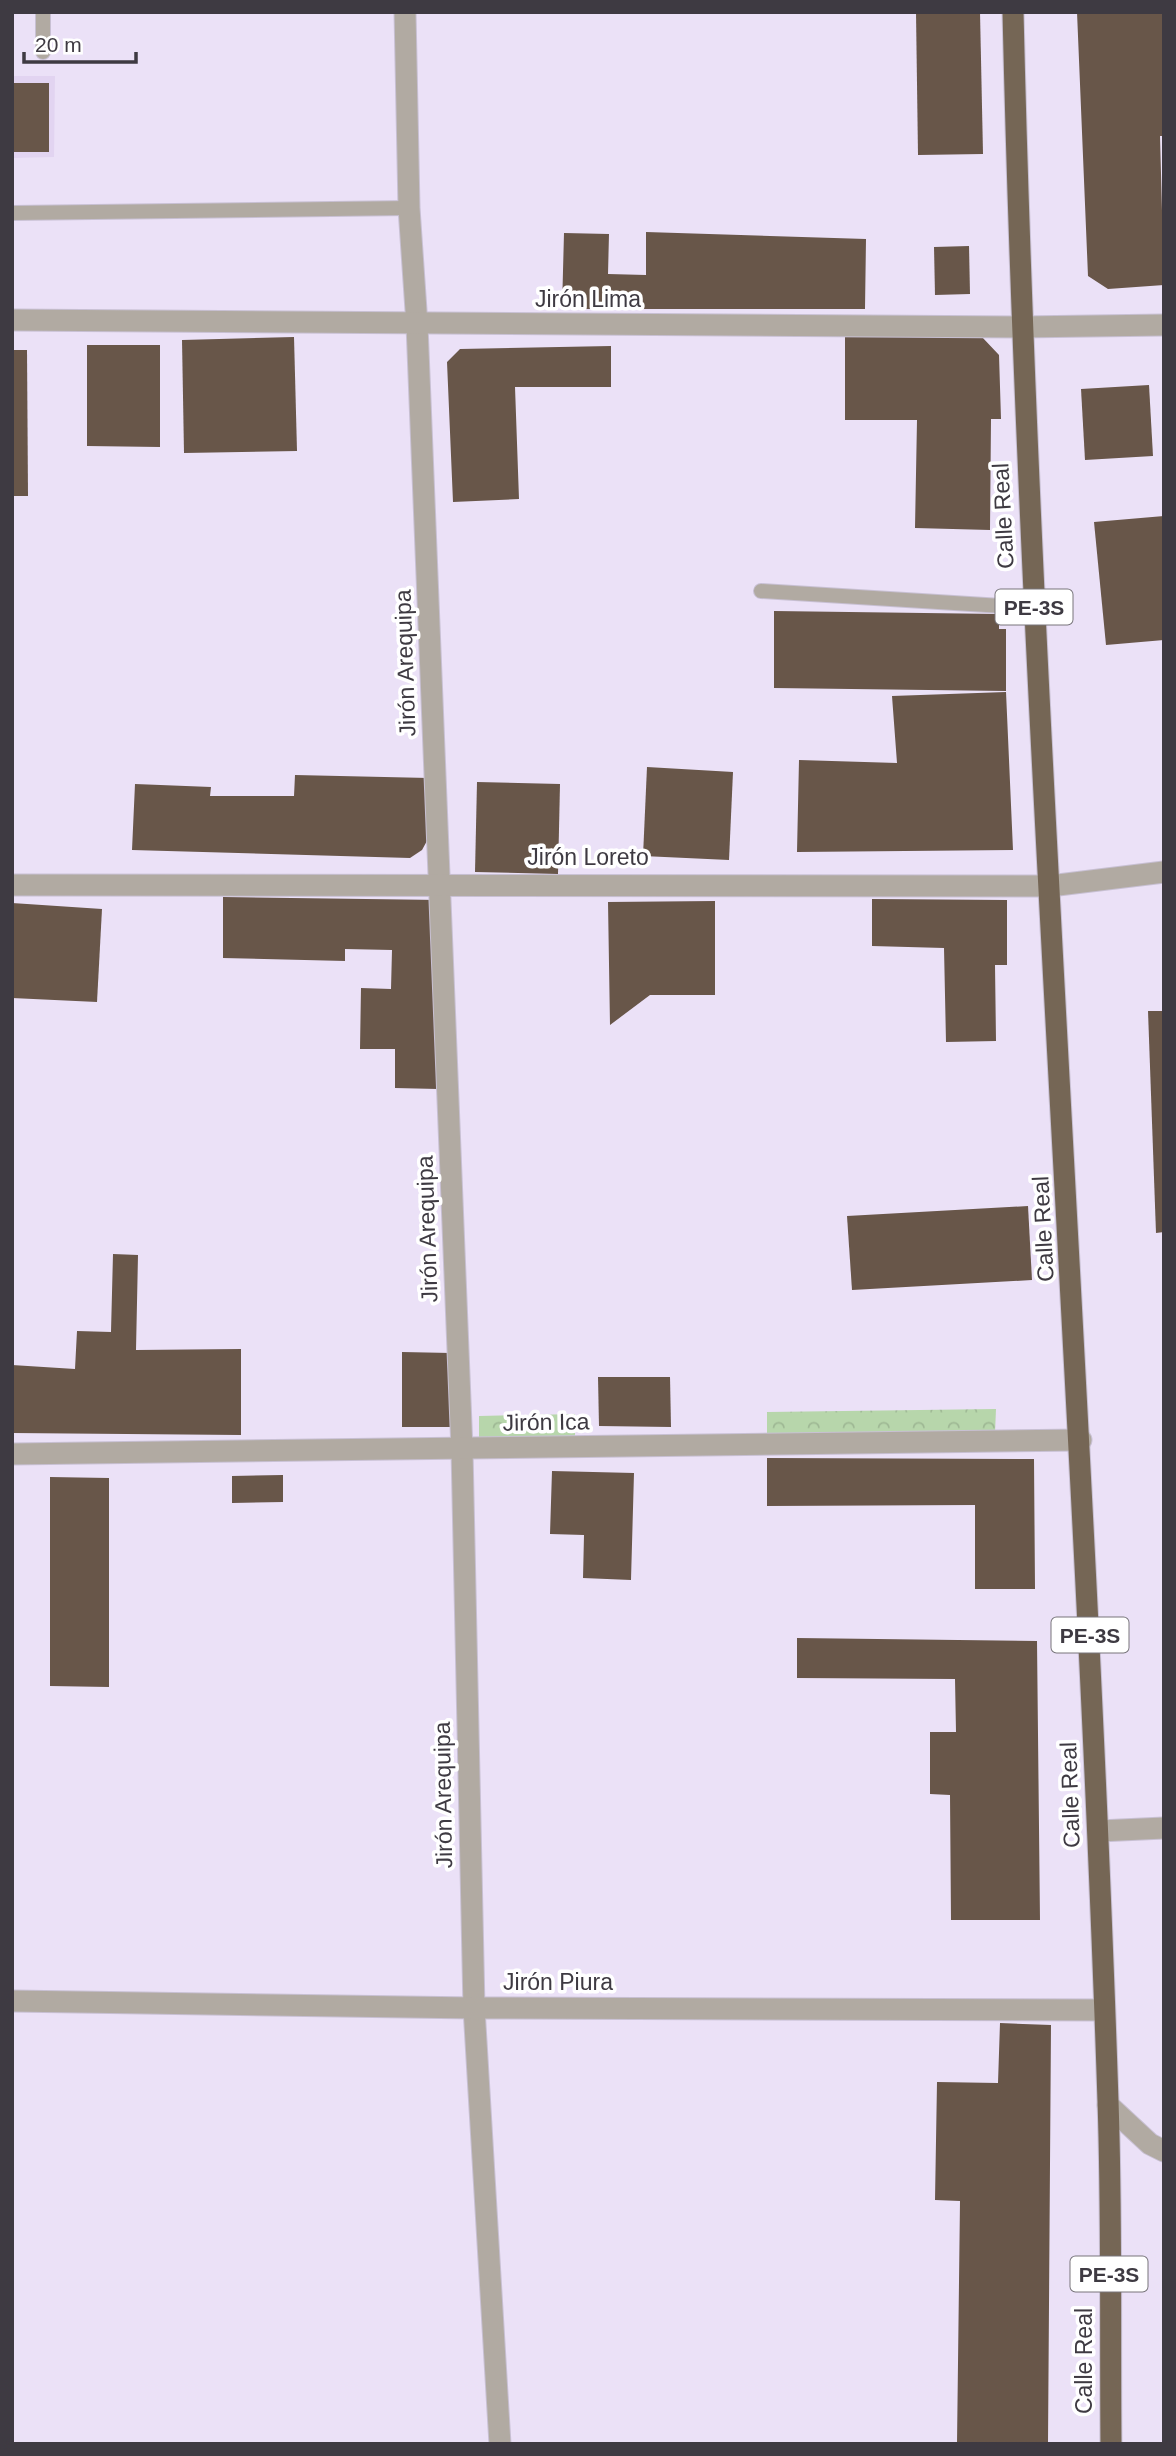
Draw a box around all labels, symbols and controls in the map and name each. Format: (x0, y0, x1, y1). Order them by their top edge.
scale bar (24, 21, 136, 65)
text: 20 m (35, 33, 82, 56)
street label: Jirón Lima (535, 286, 641, 312)
street label: Calle Real (987, 462, 1019, 570)
street label: Jirón Arequipa (389, 589, 421, 737)
road number: PE-3S (996, 590, 1072, 624)
street label: Jirón Loreto (527, 844, 649, 870)
street label: Jirón Arequipa (411, 1155, 443, 1303)
street label: Calle Real (1027, 1175, 1059, 1283)
street label: Jirón Ica (502, 1408, 590, 1436)
road number: PE-3S (1052, 1618, 1128, 1652)
street label: Jirón Arequipa (429, 1721, 457, 1869)
street label: Calle Real (1055, 1742, 1085, 1848)
street label: Jirón Piura (503, 1969, 613, 1995)
road number: PE-3S (1070, 2256, 1148, 2292)
street label: Calle Real (1071, 2308, 1097, 2414)

